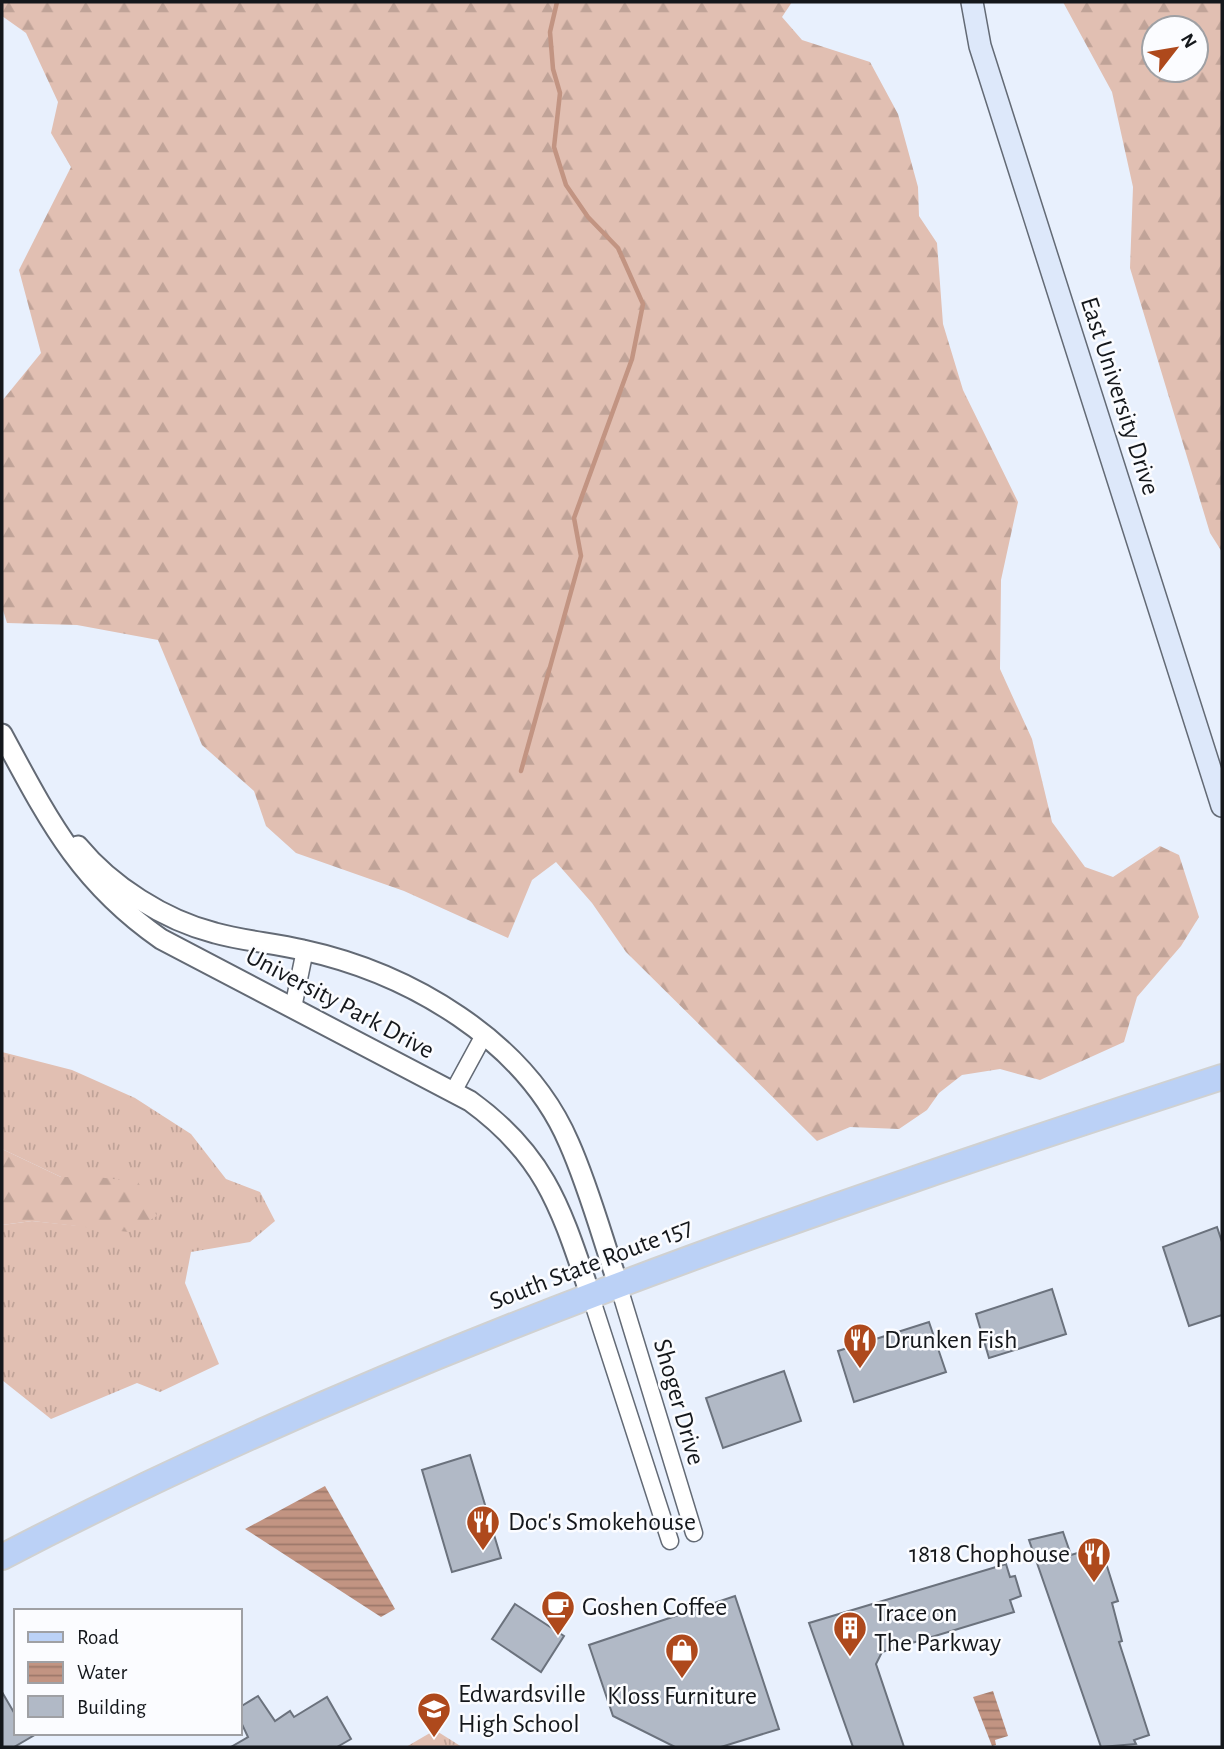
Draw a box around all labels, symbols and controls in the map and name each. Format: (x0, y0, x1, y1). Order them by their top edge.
north arrow (1140, 14, 1210, 84)
text: N (1177, 30, 1200, 52)
street label: East University Drive (1076, 294, 1164, 498)
street label: University Park Drive (241, 942, 439, 1064)
street label: South State Route 157 (486, 1213, 696, 1315)
restaurant icon: Drunken Fish (841, 1321, 879, 1370)
place label: Drunken Fish (884, 1327, 1017, 1353)
street label: Shoger Drive (649, 1336, 709, 1468)
restaurant icon: Doc's Smokehouse (464, 1503, 502, 1552)
place label: Doc's Smokehouse (508, 1509, 696, 1535)
restaurant icon: 1818 Chophouse (1075, 1535, 1113, 1584)
place label: 1818 Chophouse (909, 1541, 1070, 1567)
cafe icon: Goshen Coffee (539, 1588, 577, 1637)
place label: Goshen Coffee (582, 1594, 727, 1620)
place label: Trace on The Parkway (874, 1600, 1001, 1656)
legend (14, 1609, 242, 1735)
building icon: Trace on The Parkway (831, 1609, 869, 1658)
text: Road (77, 1627, 119, 1648)
shop icon: Kloss Furniture (663, 1631, 701, 1680)
text: Water (77, 1662, 127, 1683)
place label: Edwardsville High School (458, 1681, 586, 1737)
place label: Kloss Furniture (607, 1683, 757, 1709)
school or university icon: Edwardsville High School (415, 1690, 453, 1739)
text: Building (77, 1697, 147, 1718)

